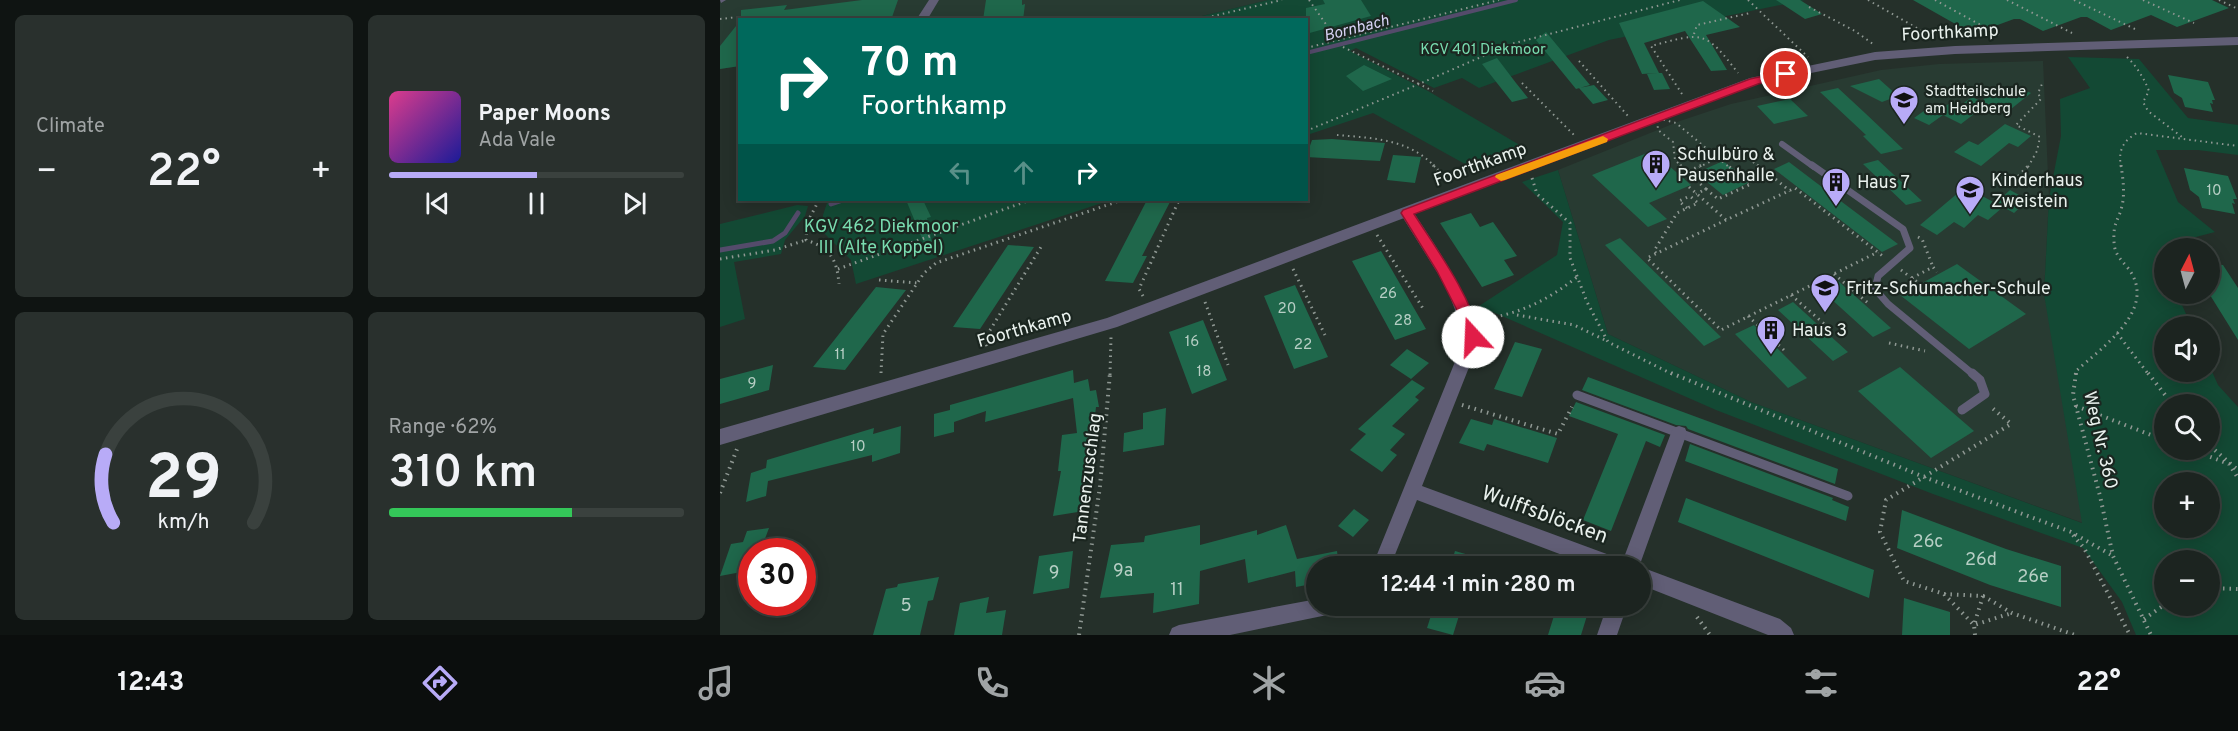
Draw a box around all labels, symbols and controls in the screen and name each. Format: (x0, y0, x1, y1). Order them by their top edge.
water label: Bornbach (1322, 11, 1392, 47)
street label: Foorthkamp (1901, 19, 1999, 48)
text: 70 m (861, 38, 959, 91)
park label: KGV 401 Diekmoor (1420, 41, 1546, 60)
icon: right (762, 42, 840, 120)
pin (1760, 48, 1811, 99)
icon: arrive (1769, 57, 1802, 90)
place label: Stadtteilschule am Heidberg (1925, 83, 2026, 119)
school or university icon: Stadtteilschule am Heidberg (1888, 84, 1920, 126)
text: Foorthkamp (861, 90, 1007, 124)
text: Paper Moons (479, 101, 611, 128)
text: Climate (36, 114, 105, 140)
text: Ada Vale (479, 128, 556, 154)
street label: Foorthkamp (1431, 138, 1530, 193)
place label: Schulbüro & Pausenhalle (1677, 144, 1775, 188)
text: 22° (147, 145, 221, 202)
building icon: Schulbüro & Pausenhalle (1640, 148, 1672, 190)
text: − (36, 152, 57, 194)
text: + (310, 152, 331, 194)
icon: left (944, 156, 977, 189)
icon: ahead (1007, 156, 1040, 189)
icon: right (1070, 156, 1103, 189)
building icon: Haus 7 (1820, 166, 1852, 208)
place label: Kinderhaus Zweistein (1991, 170, 2083, 214)
place label: Haus 7 (1857, 172, 1910, 195)
school or university icon: Kinderhaus Zweistein (1954, 174, 1986, 216)
house number: 10 (2206, 182, 2222, 201)
icon: previous (421, 187, 454, 220)
icon: pause (520, 187, 553, 220)
icon: next (618, 187, 651, 220)
park label: KGV 462 Diekmoor III (Alte Koppel) (804, 216, 958, 260)
north arrow (2154, 238, 2220, 304)
map controls (2154, 238, 2220, 616)
school or university icon: Fritz-Schumacher-Schule (1809, 272, 1841, 314)
place label: Fritz-Schumacher-Schule (1846, 278, 2051, 301)
house number: 26 (1379, 285, 1397, 304)
house number: 20 (1278, 300, 1296, 319)
street label: Foorthkamp (974, 305, 1074, 354)
position arrow (1441, 305, 1505, 369)
house number: 28 (1394, 312, 1412, 331)
building icon: Haus 3 (1755, 314, 1787, 356)
button: sound (2154, 316, 2220, 382)
place label: Haus 3 (1792, 320, 1847, 343)
house number: 16 (1185, 333, 1199, 352)
house number: 22 (1294, 336, 1312, 355)
house number: 11 (834, 346, 846, 365)
house number: 18 (1197, 363, 1211, 382)
house number: 9 (748, 375, 756, 394)
street label: Weg Nr. 360 (2077, 389, 2122, 492)
button: search (2154, 394, 2220, 460)
street label: Tannenzuschlag (1069, 412, 1108, 545)
text: Range · 62% (389, 415, 497, 441)
house number: 10 (850, 438, 866, 457)
text: 29 (145, 442, 222, 521)
text: 310 km (389, 446, 537, 503)
button: + (2154, 472, 2220, 538)
street label: Wulffsblöcken (1478, 480, 1611, 551)
text: km/h (158, 509, 210, 536)
house number: 26c (1913, 531, 1943, 554)
speed limit sign: 30 (738, 538, 816, 616)
house number: 26d (1965, 549, 1997, 572)
button: − (2154, 550, 2220, 616)
house number: 9a (1113, 560, 1133, 583)
house number: 9 (1049, 562, 1059, 585)
house number: 26e (2017, 566, 2049, 589)
text: 12:44 · 1 min · 280 m (1381, 572, 1576, 599)
house number: 11 (1170, 579, 1184, 602)
house number: 5 (900, 595, 912, 618)
icon: directions (419, 662, 461, 704)
icon: music (695, 662, 737, 704)
icon: phone (971, 662, 1013, 704)
icon: climate (1248, 662, 1290, 704)
icon: car (1524, 662, 1566, 704)
icon: filters (1800, 662, 1842, 704)
text: 12:43 (117, 666, 185, 700)
text: 22° (2077, 666, 2121, 700)

